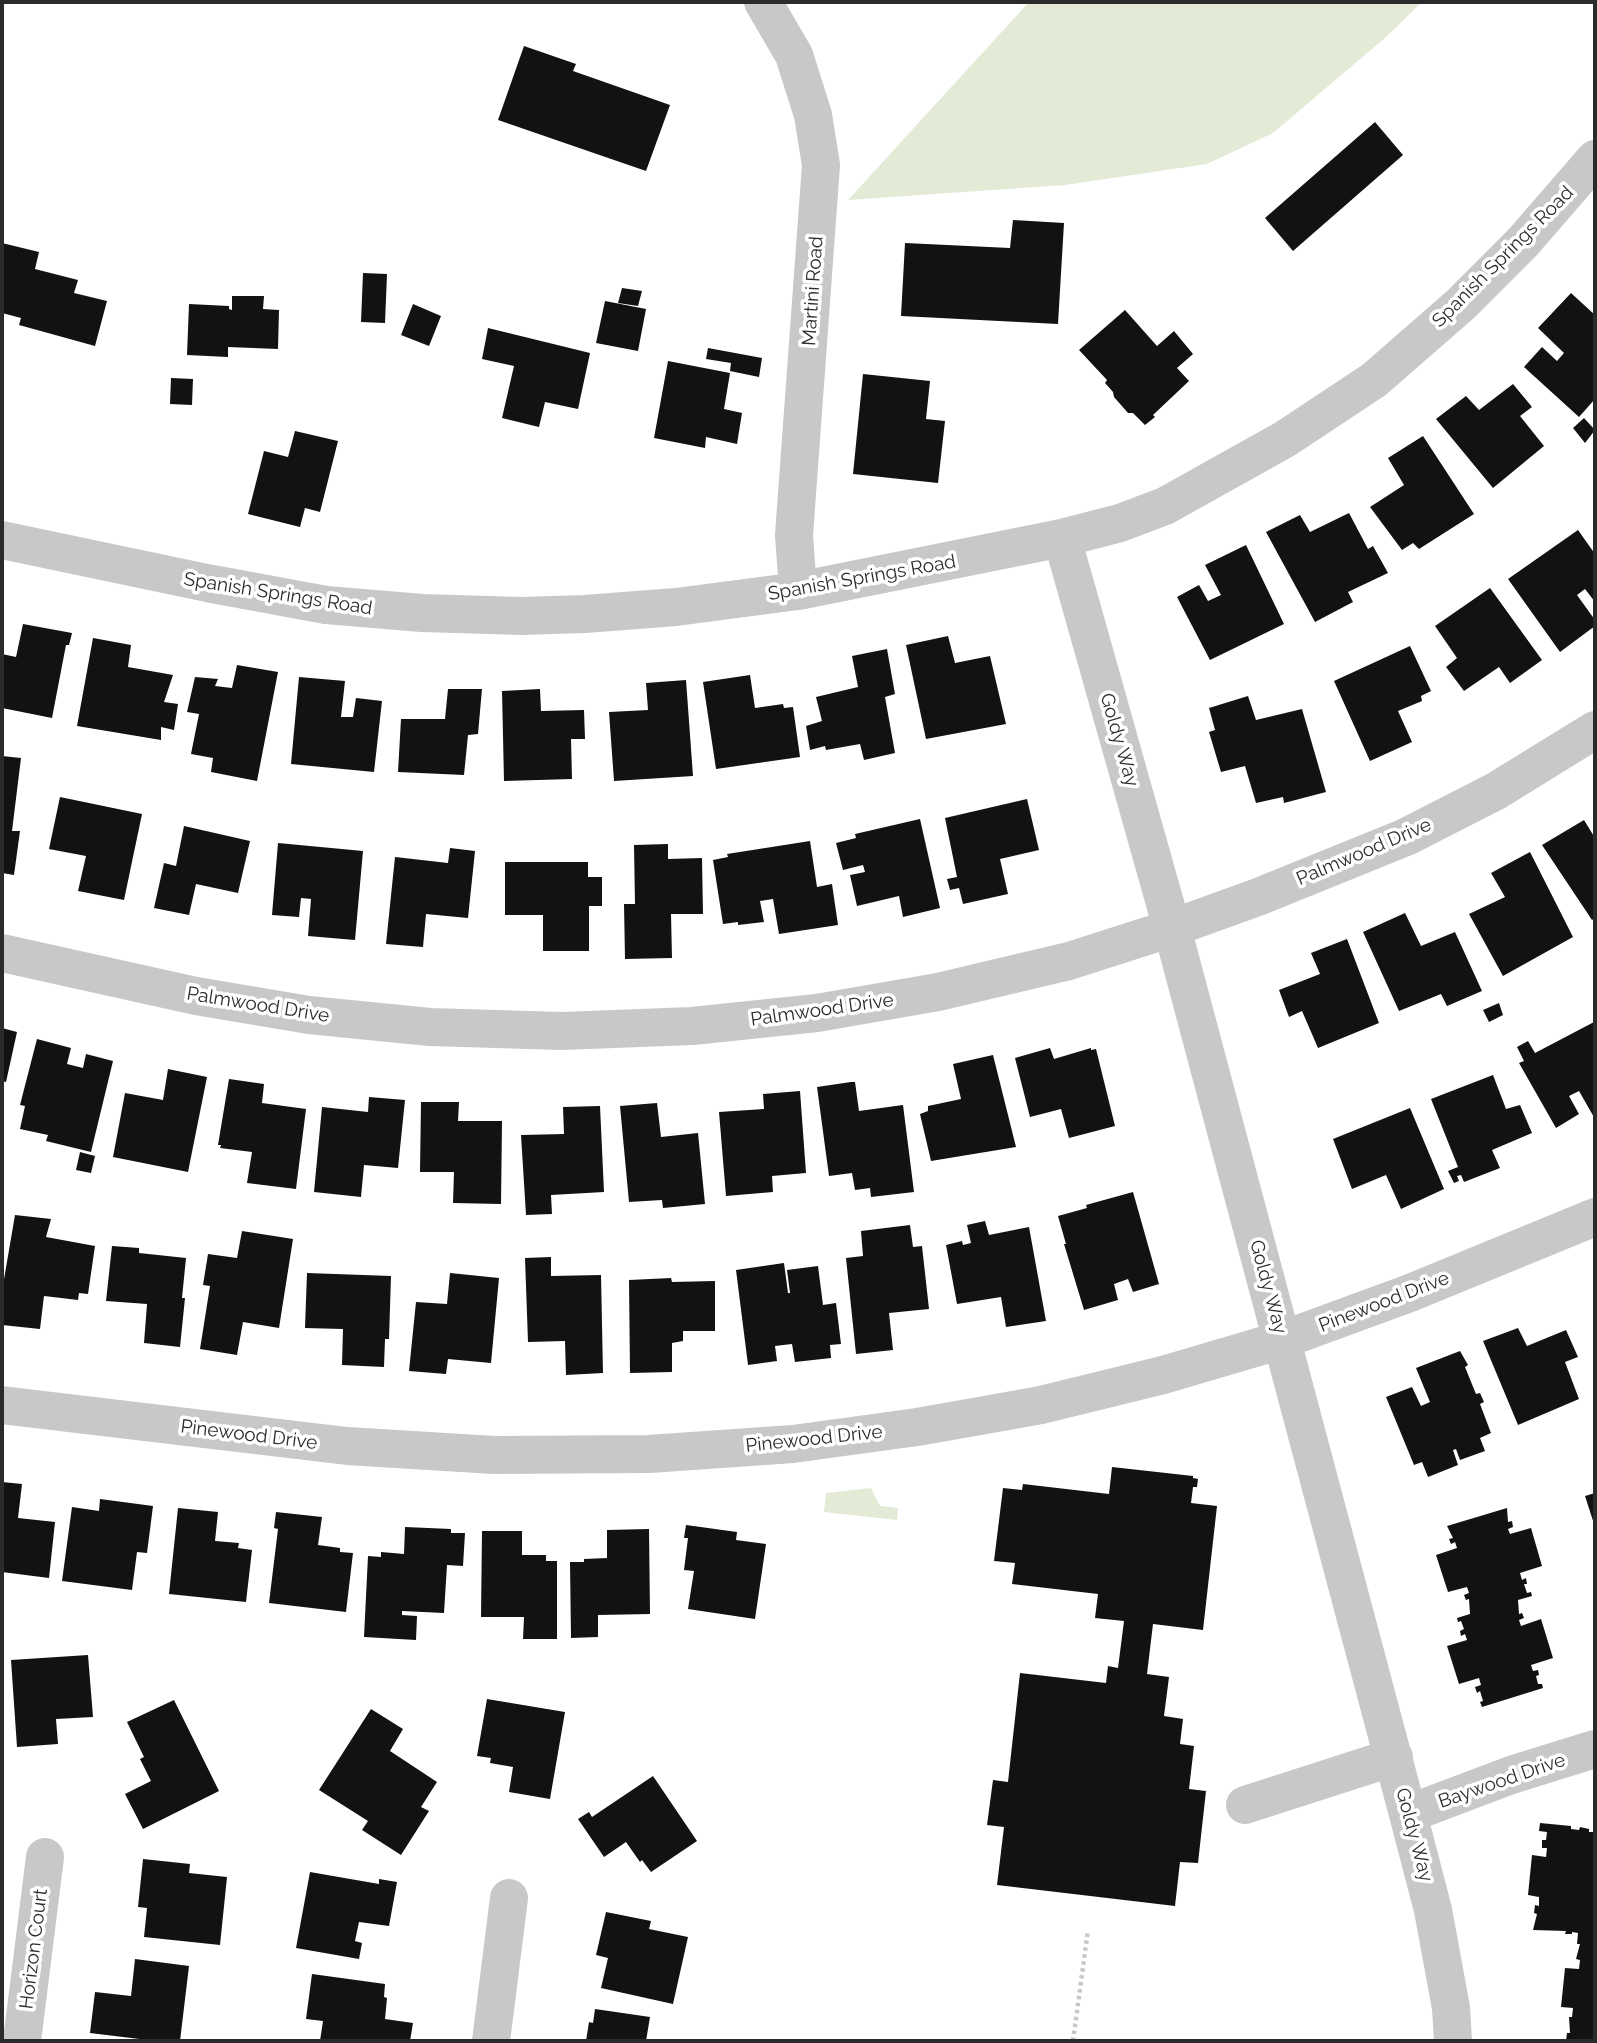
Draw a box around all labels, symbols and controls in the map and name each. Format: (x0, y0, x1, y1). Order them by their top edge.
street label: Spanish Springs Road (1428, 182, 1578, 332)
street label: Martini Road (798, 235, 828, 347)
street label: Spanish Springs Road (766, 550, 958, 606)
street label: Spanish Springs Road (182, 568, 374, 620)
street label: Goldy Way (1095, 691, 1143, 789)
street label: Palmwood Drive (1293, 813, 1435, 891)
street label: Palmwood Drive (185, 982, 331, 1028)
street label: Palmwood Drive (749, 989, 895, 1031)
street label: Goldy Way (1245, 1238, 1291, 1336)
street label: Pinewood Drive (1316, 1267, 1452, 1337)
street label: Pinewood Drive (179, 1415, 319, 1455)
street label: Pinewood Drive (744, 1420, 884, 1458)
street label: Baywood Drive (1436, 1749, 1568, 1813)
street label: Goldy Way (1391, 1786, 1437, 1884)
street label: Horizon Court (15, 1888, 53, 2010)

